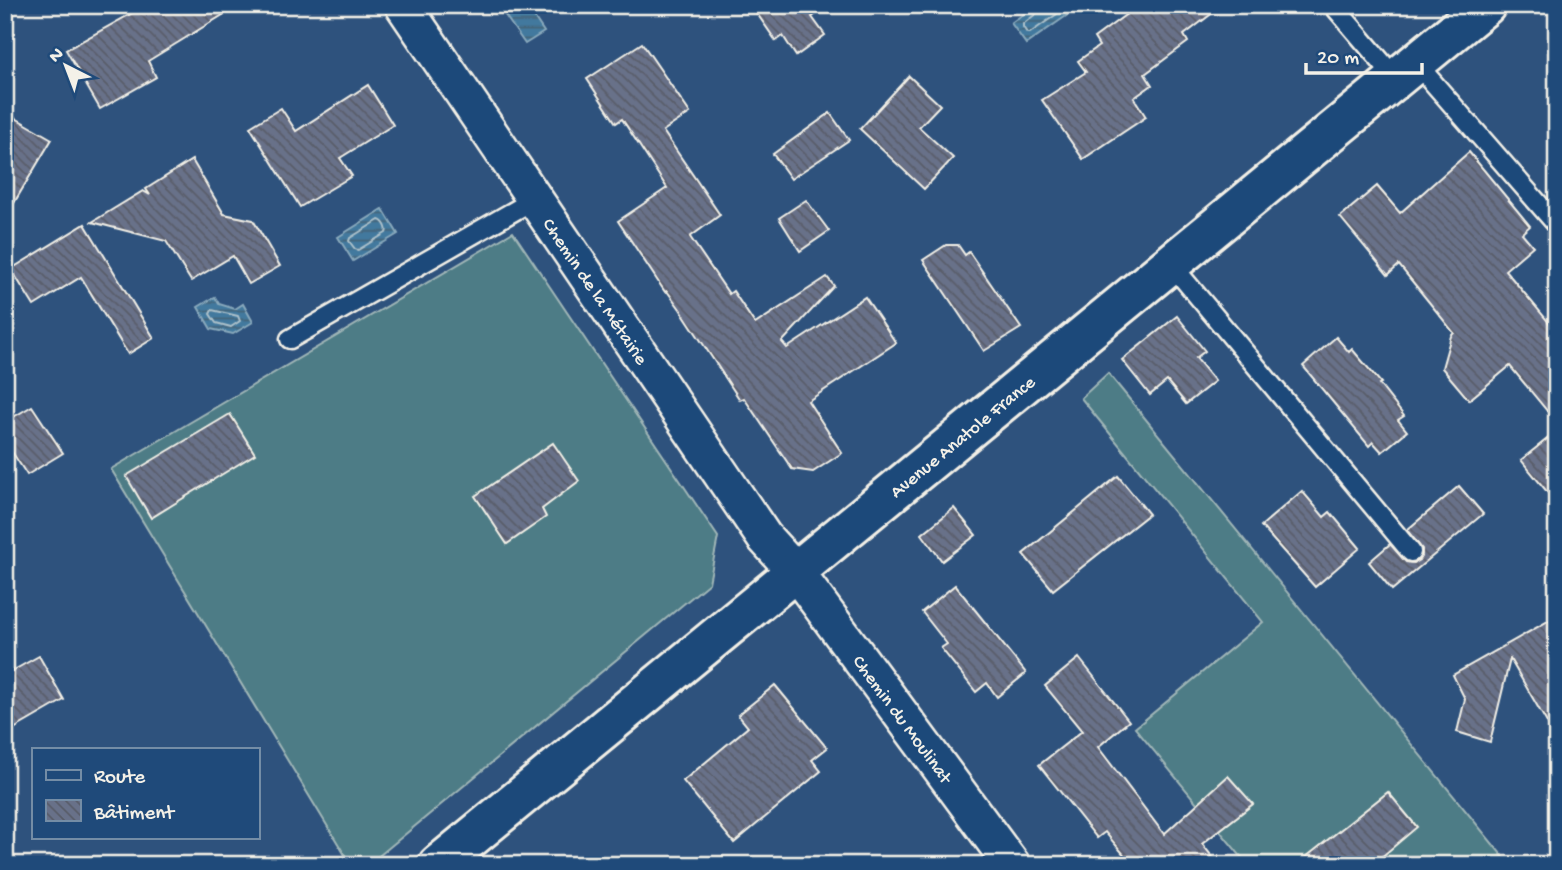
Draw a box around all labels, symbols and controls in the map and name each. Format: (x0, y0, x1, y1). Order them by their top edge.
north arrow (32, 32, 102, 102)
scale bar (1306, 32, 1422, 76)
text: N (45, 43, 69, 69)
text: 20 m (1317, 47, 1359, 72)
street label: Chemin de la Métairie (536, 215, 652, 370)
street label: Avenue Anatole France (886, 372, 1041, 505)
street label: Chemin du Moulinat (846, 652, 957, 791)
legend (32, 748, 259, 838)
text: Route (94, 766, 146, 791)
text: Bâtiment (93, 802, 176, 827)

